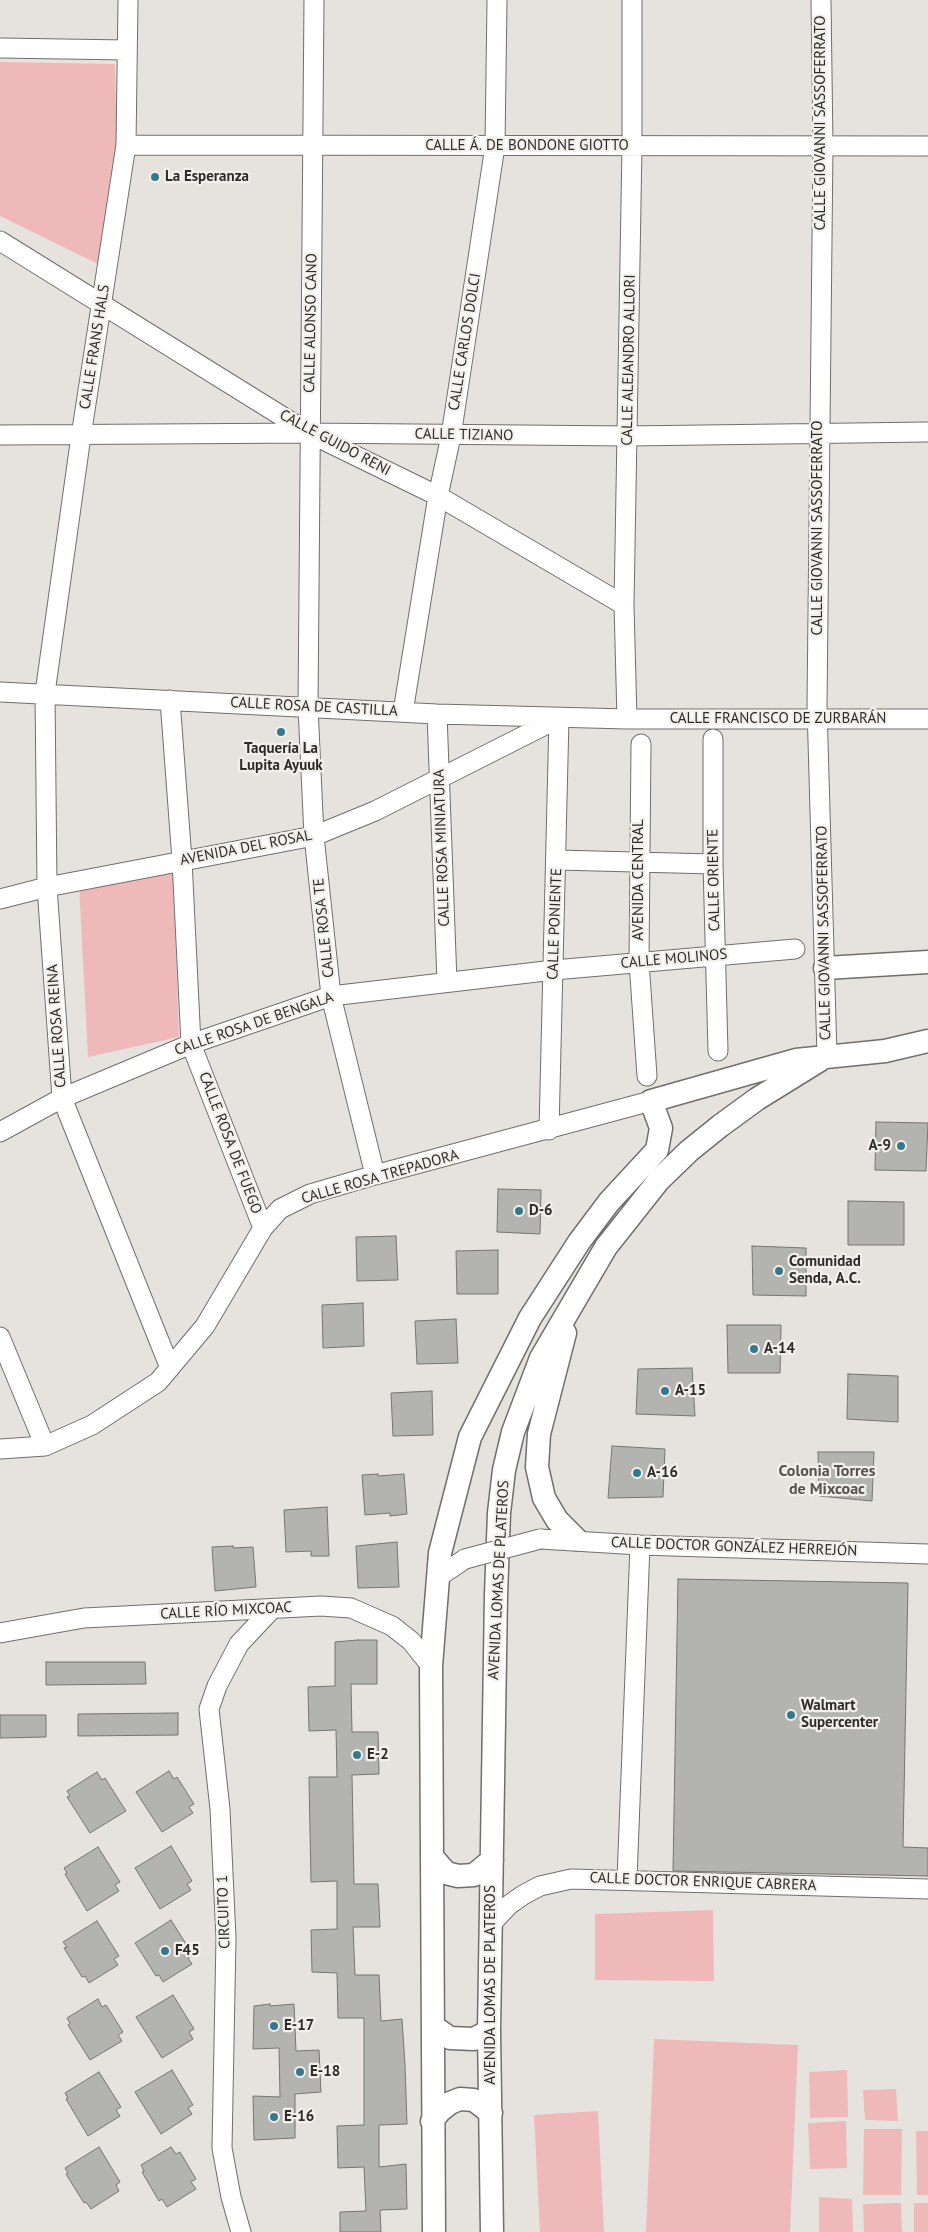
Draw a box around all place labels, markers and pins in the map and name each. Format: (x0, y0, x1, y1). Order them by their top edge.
place label: La Esperanza (165, 168, 249, 186)
marker: La Esperanza (149, 171, 161, 183)
marker: Taquería La Lupita Ayuuk (275, 726, 287, 738)
place label: Taquería La Lupita Ayuuk (239, 740, 323, 775)
place label: A-9 (869, 1137, 891, 1155)
marker: A-9 (895, 1140, 907, 1152)
place label: D-6 (529, 1202, 553, 1220)
marker: D-6 (513, 1205, 525, 1217)
place label: Comunidad Senda, A.C. (789, 1253, 861, 1288)
marker: Comunidad Senda, A.C. (773, 1265, 785, 1277)
place label: A-14 (764, 1340, 795, 1358)
marker: A-14 (748, 1343, 760, 1355)
place label: A-15 (675, 1382, 706, 1400)
marker: A-15 (659, 1385, 671, 1397)
place label: A-16 (647, 1464, 678, 1482)
marker: A-16 (631, 1467, 643, 1479)
place label: Walmart Supercenter (801, 1697, 878, 1732)
marker: Walmart Supercenter (785, 1709, 797, 1721)
place label: E-2 (367, 1746, 389, 1764)
marker: E-2 (351, 1749, 363, 1761)
place label: F45 (175, 1942, 200, 1960)
marker: F45 (159, 1945, 171, 1957)
place label: E-17 (284, 2017, 314, 2035)
marker: E-17 (268, 2020, 280, 2032)
place label: E-18 (310, 2063, 340, 2081)
marker: E-18 (294, 2066, 306, 2078)
place label: E-16 (284, 2108, 314, 2126)
marker: E-16 (268, 2111, 280, 2123)

